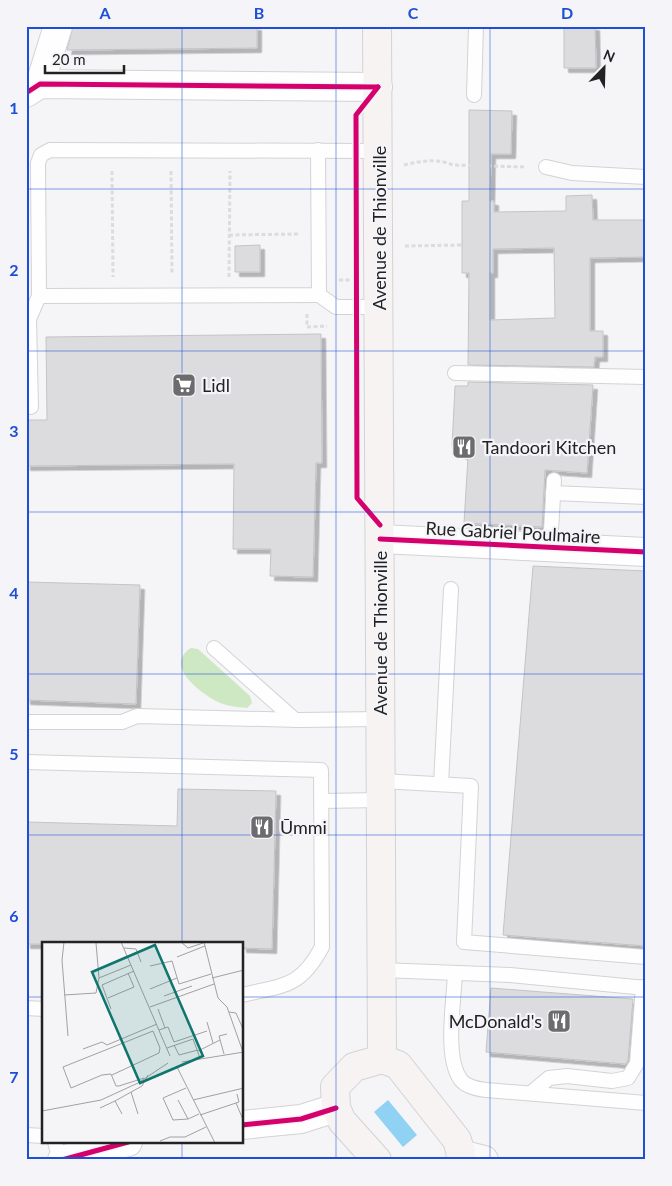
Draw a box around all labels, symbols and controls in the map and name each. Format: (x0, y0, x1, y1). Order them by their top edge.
text: A (98, 3, 111, 22)
text: B (254, 3, 264, 22)
text: C (408, 3, 419, 22)
text: D (561, 3, 573, 22)
scale bar (45, 42, 124, 74)
north arrow (580, 42, 630, 92)
text: N (601, 46, 618, 66)
text: 20 m (52, 50, 86, 68)
text: 1 (9, 98, 19, 117)
street label: Avenue de Thionville (368, 146, 390, 310)
text: 2 (9, 260, 19, 279)
supermarket icon: Lidl (171, 372, 197, 398)
place label: Lidl (202, 374, 230, 396)
text: 3 (9, 421, 19, 440)
restaurant icon: Tandoori Kitchen (451, 434, 477, 460)
place label: Tandoori Kitchen (482, 436, 616, 458)
street label: Rue Gabriel Poulmaire (425, 516, 601, 548)
street label: Avenue de Thionville (369, 551, 391, 715)
text: 4 (9, 583, 19, 602)
text: 5 (9, 744, 19, 763)
restaurant icon: Ūmmi (249, 814, 275, 840)
place label: Ūmmi (280, 816, 327, 838)
text: 6 (9, 906, 19, 925)
inset map (42, 942, 244, 1144)
restaurant icon: McDonald's (546, 1008, 572, 1034)
place label: McDonald's (449, 1010, 542, 1032)
text: 7 (9, 1067, 19, 1086)

